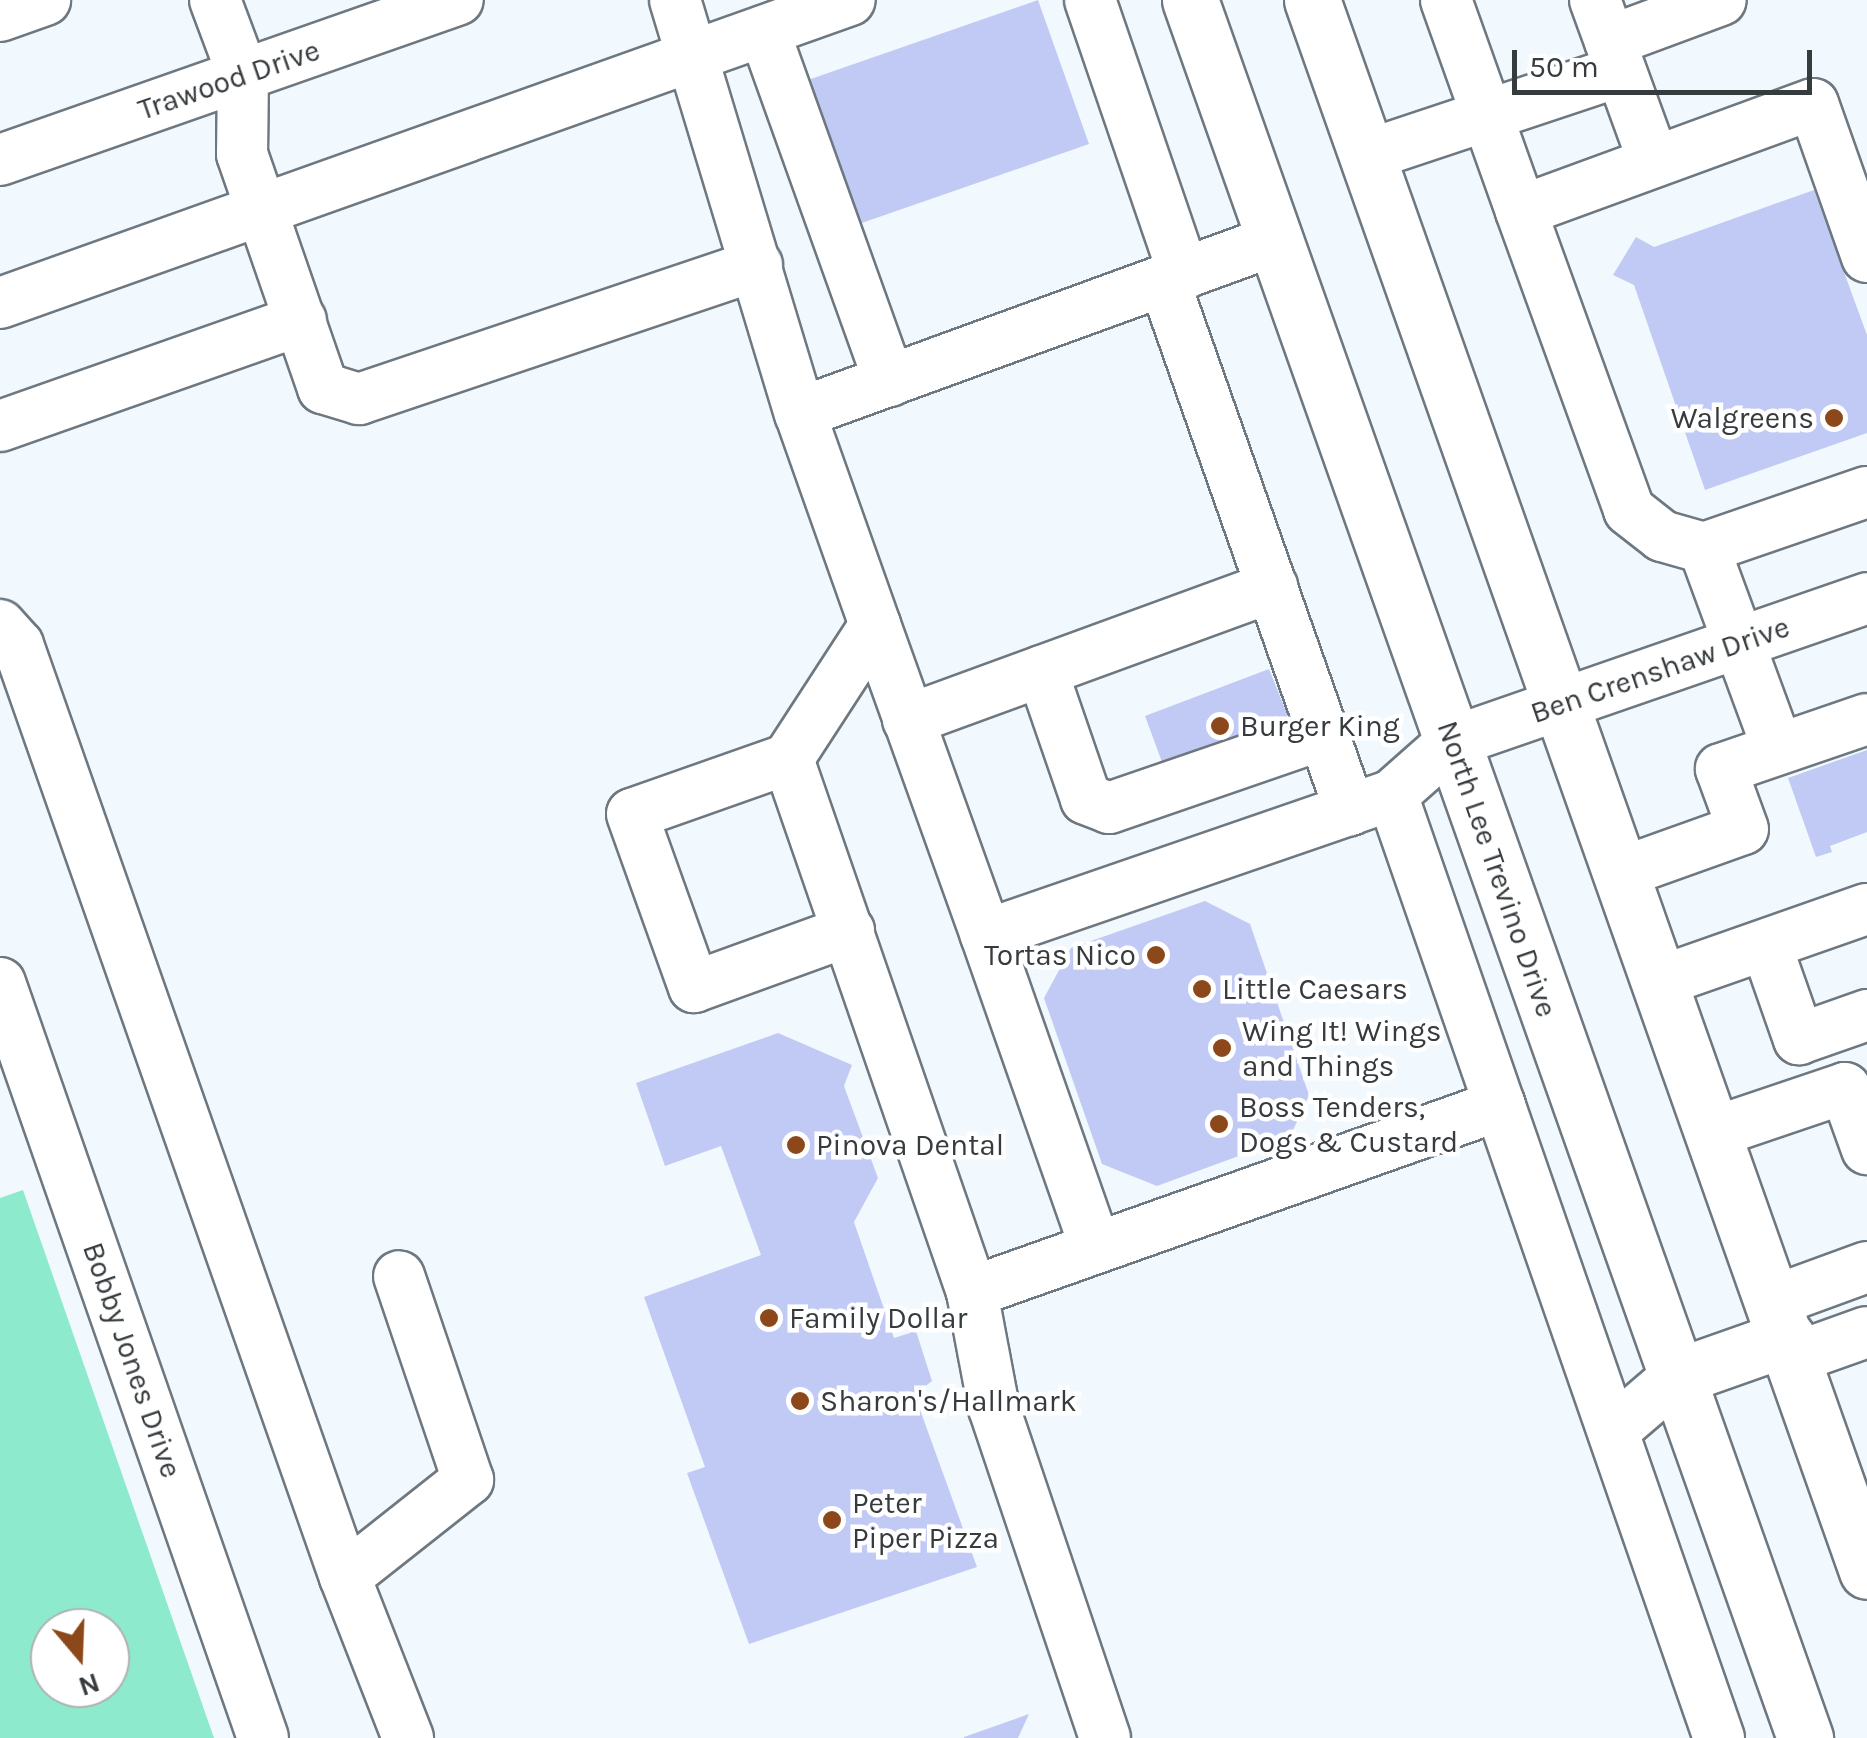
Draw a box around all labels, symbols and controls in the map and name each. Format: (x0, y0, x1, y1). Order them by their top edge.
scale bar (1517, 30, 1817, 92)
street label: Trawood Drive (133, 32, 325, 128)
text: 50 m (1529, 49, 1599, 85)
place label: Walgreens (1671, 400, 1814, 436)
marker: Walgreens (1823, 407, 1845, 429)
street label: Ben Crenshaw Drive (1526, 609, 1794, 731)
place label: Burger King (1240, 708, 1400, 744)
marker: Burger King (1209, 715, 1231, 737)
street label: North Lee Trevino Drive (1429, 716, 1565, 1022)
place label: Tortas Nico (984, 937, 1136, 973)
marker: Tortas Nico (1145, 944, 1167, 966)
place label: Little Caesars (1222, 971, 1408, 1007)
marker: Little Caesars (1191, 978, 1213, 1000)
place label: Wing It! Wings and Things (1242, 1013, 1442, 1084)
marker: Wing It! Wings and Things (1211, 1037, 1233, 1059)
place label: Boss Tenders, Dogs & Custard (1239, 1089, 1458, 1160)
marker: Boss Tenders, Dogs & Custard (1208, 1113, 1230, 1135)
place label: Pinova Dental (816, 1127, 1004, 1163)
marker: Pinova Dental (785, 1134, 807, 1156)
street label: Bobby Jones Drive (75, 1238, 189, 1482)
place label: Family Dollar (789, 1300, 967, 1336)
marker: Family Dollar (758, 1307, 780, 1329)
place label: Sharon's/Hallmark (820, 1383, 1077, 1419)
marker: Sharon's/Hallmark (789, 1390, 811, 1412)
place label: Peter Piper Pizza (852, 1485, 999, 1556)
marker: Peter Piper Pizza (821, 1509, 843, 1531)
north arrow (30, 1608, 130, 1708)
text: N (74, 1666, 104, 1704)

